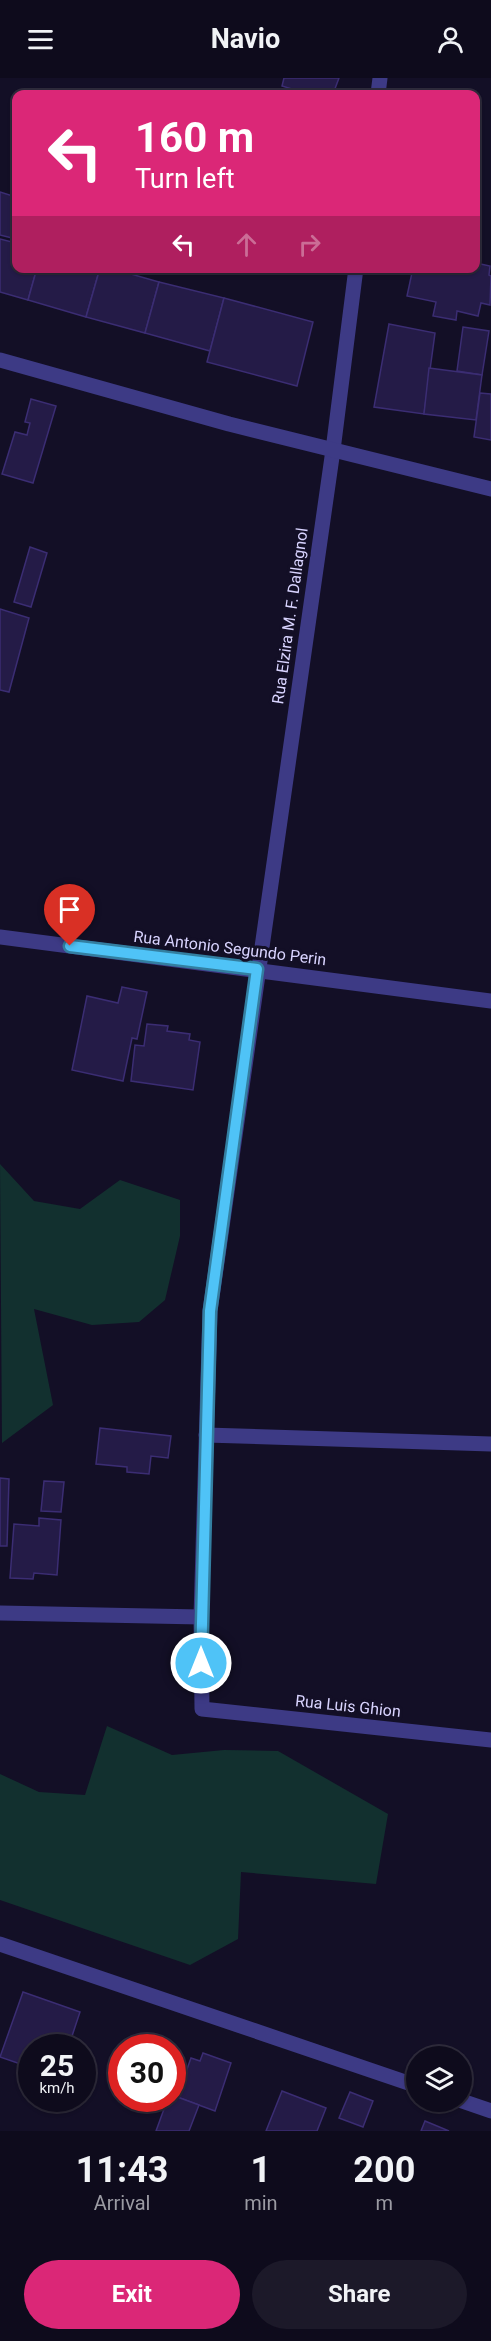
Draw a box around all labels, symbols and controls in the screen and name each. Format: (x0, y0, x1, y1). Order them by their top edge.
icon: menu (24, 23, 57, 56)
text: Navio (211, 23, 280, 55)
icon: person (434, 23, 467, 56)
text: 160 m (135, 113, 254, 162)
icon: left (36, 114, 114, 192)
text: Turn left (135, 163, 235, 195)
icon: left (167, 228, 200, 261)
icon: ahead (230, 228, 263, 261)
icon: right (293, 228, 326, 261)
street label: Rua Elzira M. F. Dallagnol (268, 527, 312, 705)
pin (44, 884, 95, 946)
icon: arrive (53, 893, 86, 926)
street label: Rua Antonio Segundo Perin (133, 927, 327, 969)
position arrow (169, 1631, 233, 1695)
street label: Rua Luis Ghion (294, 1691, 402, 1721)
speed limit sign: 30 (108, 2034, 186, 2112)
map controls (406, 2046, 472, 2112)
button: layers (406, 2046, 472, 2112)
text: 25 (40, 2048, 74, 2083)
text: km/h (39, 2079, 75, 2097)
text: 11:43 (76, 2149, 168, 2191)
text: 1 (251, 2149, 271, 2191)
text: 200 (353, 2149, 415, 2191)
text: Arrival (94, 2191, 150, 2215)
text: min (244, 2191, 278, 2215)
text: m (376, 2191, 393, 2215)
button: Exit (24, 2260, 240, 2329)
button: Share (252, 2260, 467, 2329)

